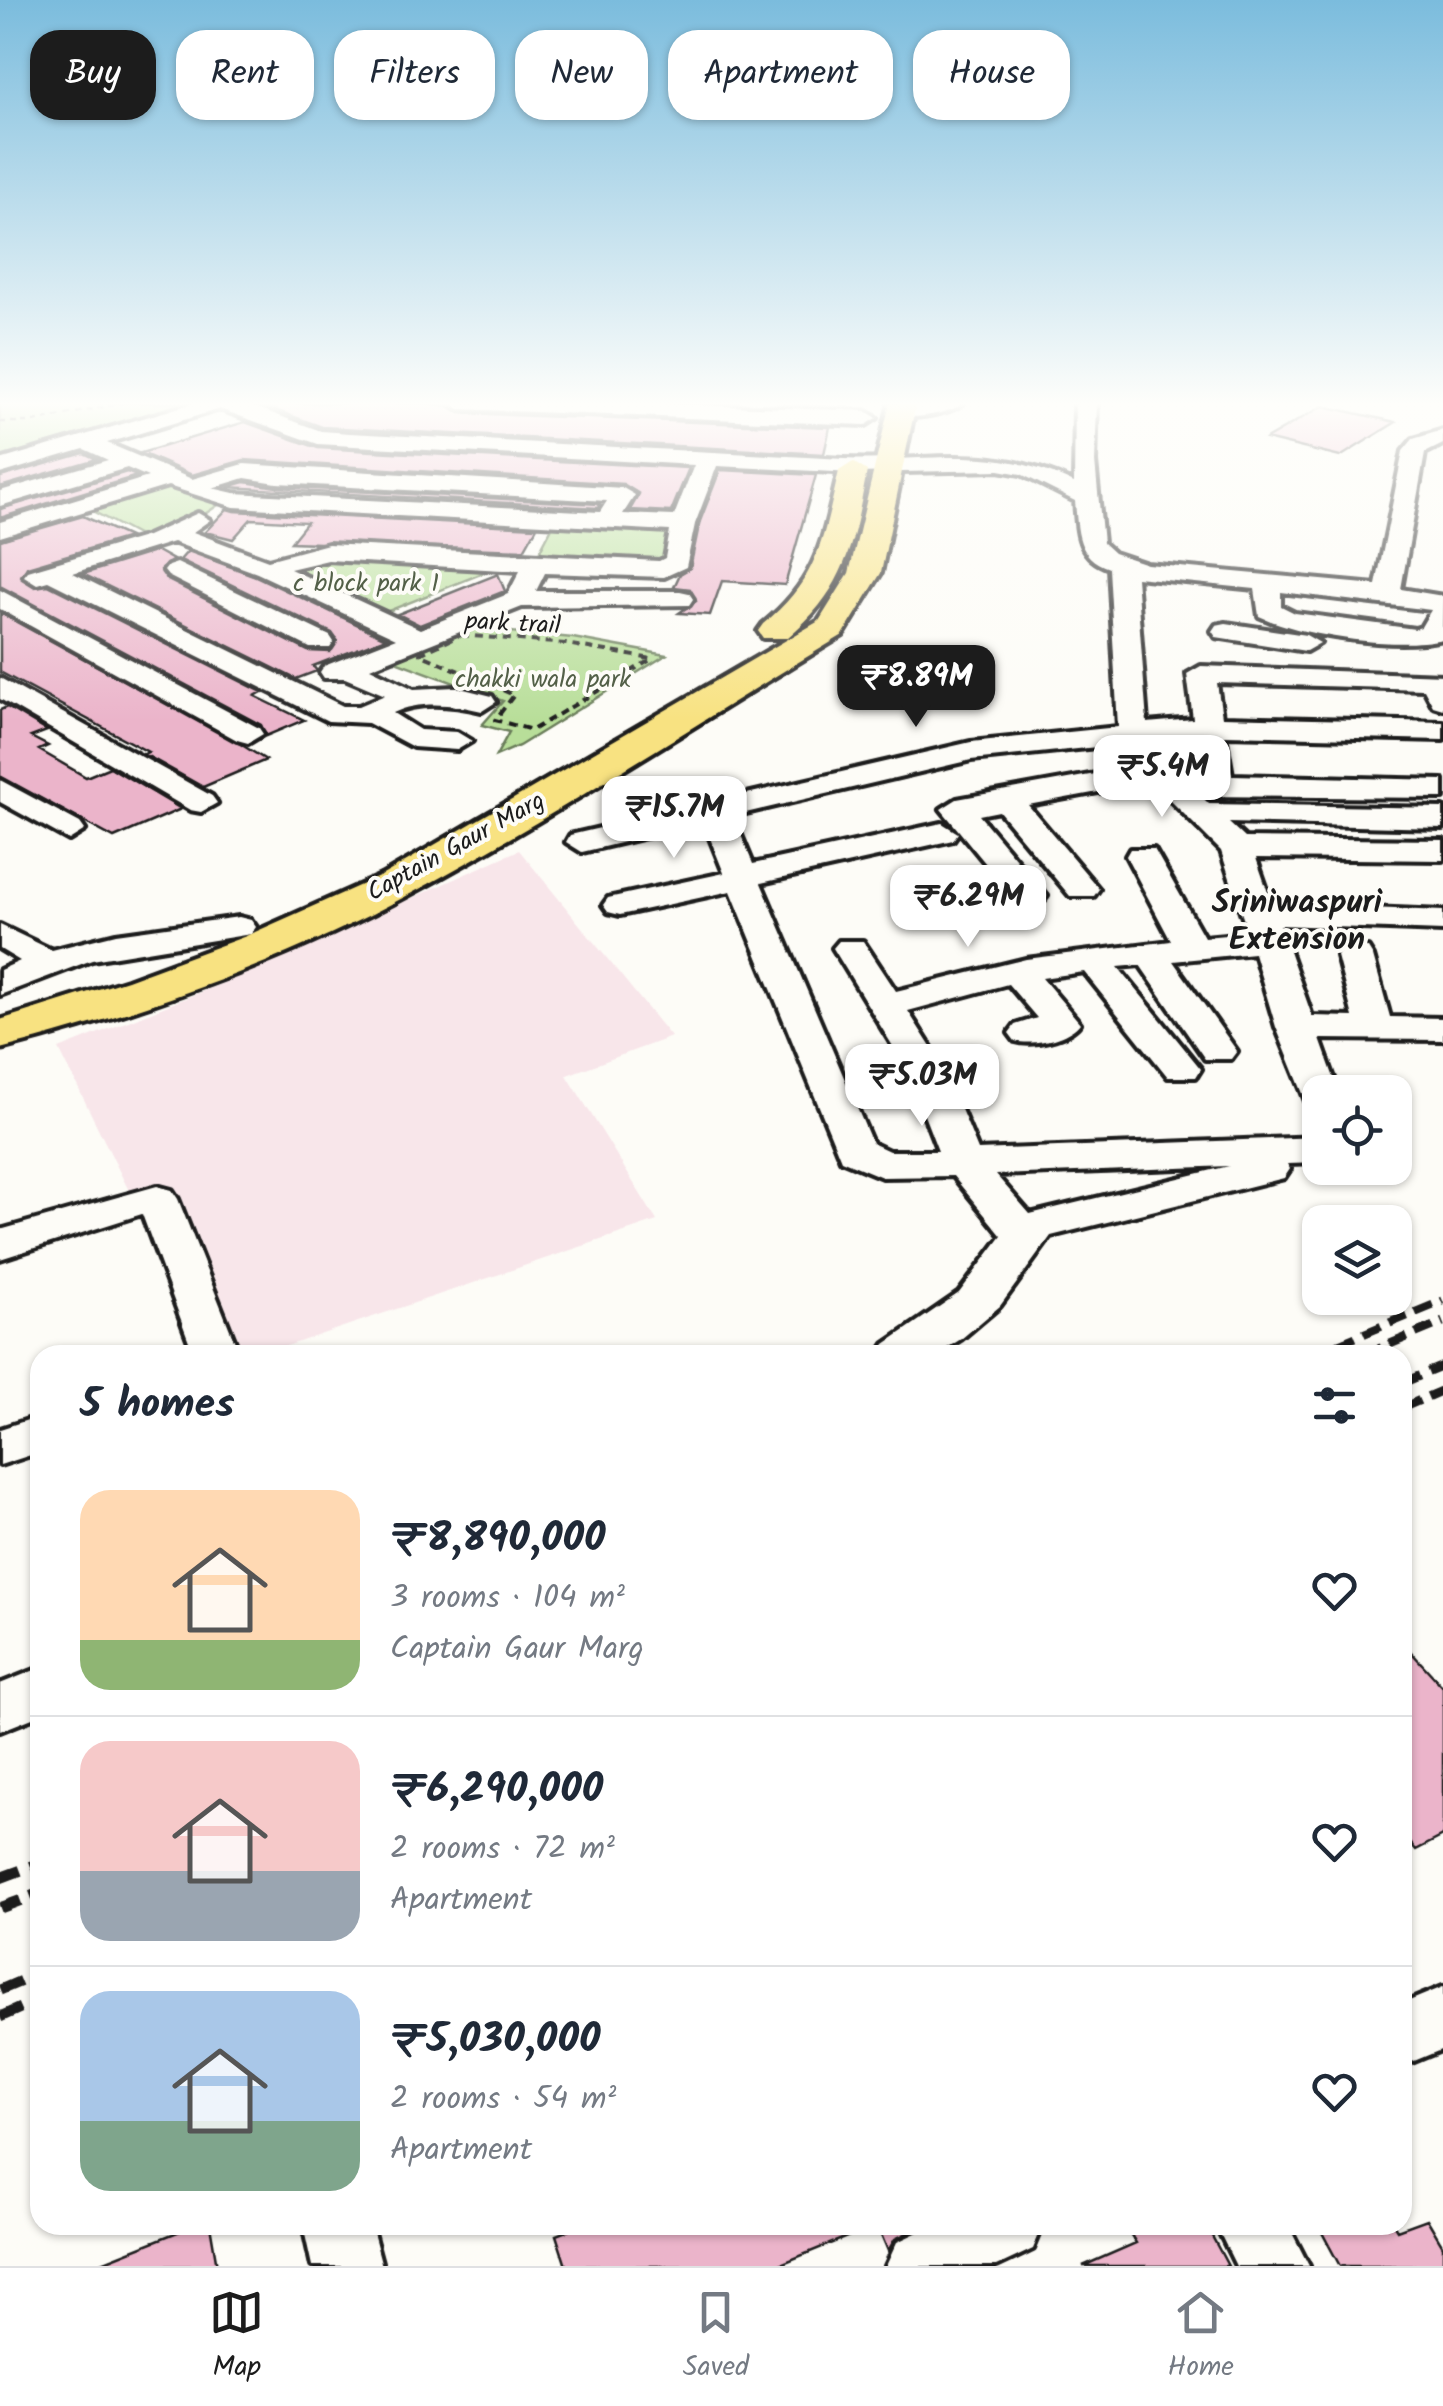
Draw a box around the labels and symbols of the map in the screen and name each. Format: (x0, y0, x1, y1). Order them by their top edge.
park label: c block park 1 (293, 564, 439, 604)
street label: park trail (463, 601, 562, 646)
pin: ₹8.89M (835, 645, 997, 730)
park label: chakki wala park (455, 660, 631, 700)
pin: ₹5.4M (1092, 735, 1232, 820)
pin: ₹15.7M (593, 776, 755, 861)
street label: Captain Gaur Marg (360, 781, 552, 913)
pin: ₹6.29M (887, 865, 1049, 950)
district label: Sriniwaspuri Extension (1212, 878, 1383, 966)
pin: ₹5.03M (841, 1044, 1003, 1129)

